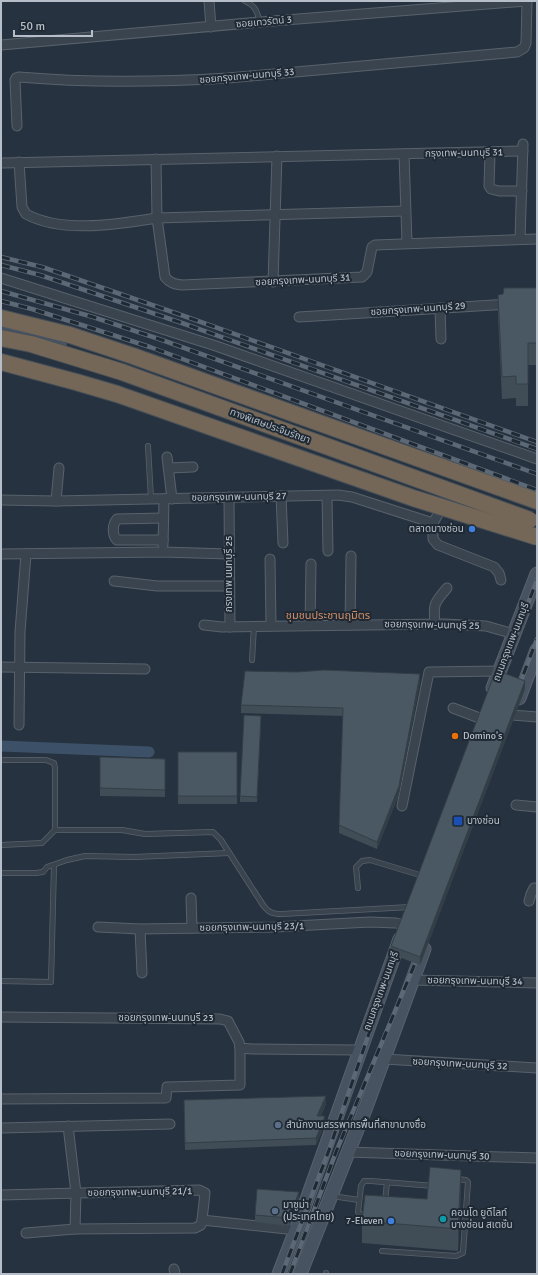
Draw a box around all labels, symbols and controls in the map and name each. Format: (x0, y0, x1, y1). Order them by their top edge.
scale bar (14, 12, 92, 38)
street label: ซอยเทวรัตน์ 3 (235, 14, 293, 30)
text: 50 m (20, 19, 45, 34)
street label: ซอยกรุงเทพ-นนทบุรี 33 (199, 66, 295, 86)
street label: กรุงเทพ-นนทบุรี 31 (425, 146, 503, 160)
street label: ซอยกรุงเทพ-นนทบุรี 31 (255, 272, 351, 288)
street label: ซอยกรุงเทพ-นนทบุรี 29 (370, 300, 466, 318)
street label: ทางพิเศษประจิมรัถยา (228, 406, 312, 446)
street label: ซอยกรุงเทพ-นนทบุรี 27 (191, 490, 287, 504)
place label: ตลาดบางซ่อน (409, 522, 464, 535)
marker: ตลาดบางซ่อน (467, 524, 477, 534)
street label: กรงเทพ นนทบุรี 25 (223, 536, 235, 612)
street label: ถนนกรุงเทพ-นนทบุรี (490, 601, 532, 683)
district label: ชุมชนประชานฤมิตร (286, 609, 370, 622)
street label: ซอยกรุงเทพ-นนทบุรี 25 (384, 618, 480, 632)
place label: Domino's (463, 730, 503, 742)
marker: Domino's (450, 731, 460, 741)
place label: บางซ่อน (467, 814, 500, 827)
marker: บางซ่อน (452, 815, 464, 827)
street label: ซอยกรุงเทพ-นนทบุรี 23/1 (199, 920, 305, 934)
street label: ถนนกรุงเทพ-นนทบุรี (361, 949, 401, 1032)
street label: ซอยกรุงเทพ-นนทบุรี 34 (427, 974, 523, 988)
street label: ซอยกรุงเทพ-นนทบุรี 23 (118, 1012, 214, 1024)
street label: ซอยกรุงเทพ-นนทบุรี 32 (412, 1056, 508, 1072)
place label: สำนักงานสรรพากรพื้นที่สาขาบางซื่อ (286, 1117, 426, 1131)
marker: สำนักงานสรรพากรพื้นที่สาขาบางซื่อ (273, 1120, 283, 1130)
street label: ซอยกรุงเทพ-นนทบุรี 30 (394, 1147, 490, 1163)
street label: ซอยกรุงเทพ-นนทบุรี 21/1 (87, 1185, 193, 1199)
place label: มาซูม่า (ประเทศไทย) (283, 1198, 334, 1223)
marker: มาซูม่า (ประเทศไทย) (270, 1206, 280, 1216)
place label: คอนโด ยูดีไลท์ บางซ่อน สเตชั่น (451, 1207, 513, 1231)
marker: คอนโด ยูดีไลท์ บางซ่อน สเตชั่น (438, 1214, 448, 1224)
place label: 7-Eleven (346, 1215, 383, 1227)
marker: 7-Eleven (386, 1216, 396, 1226)

